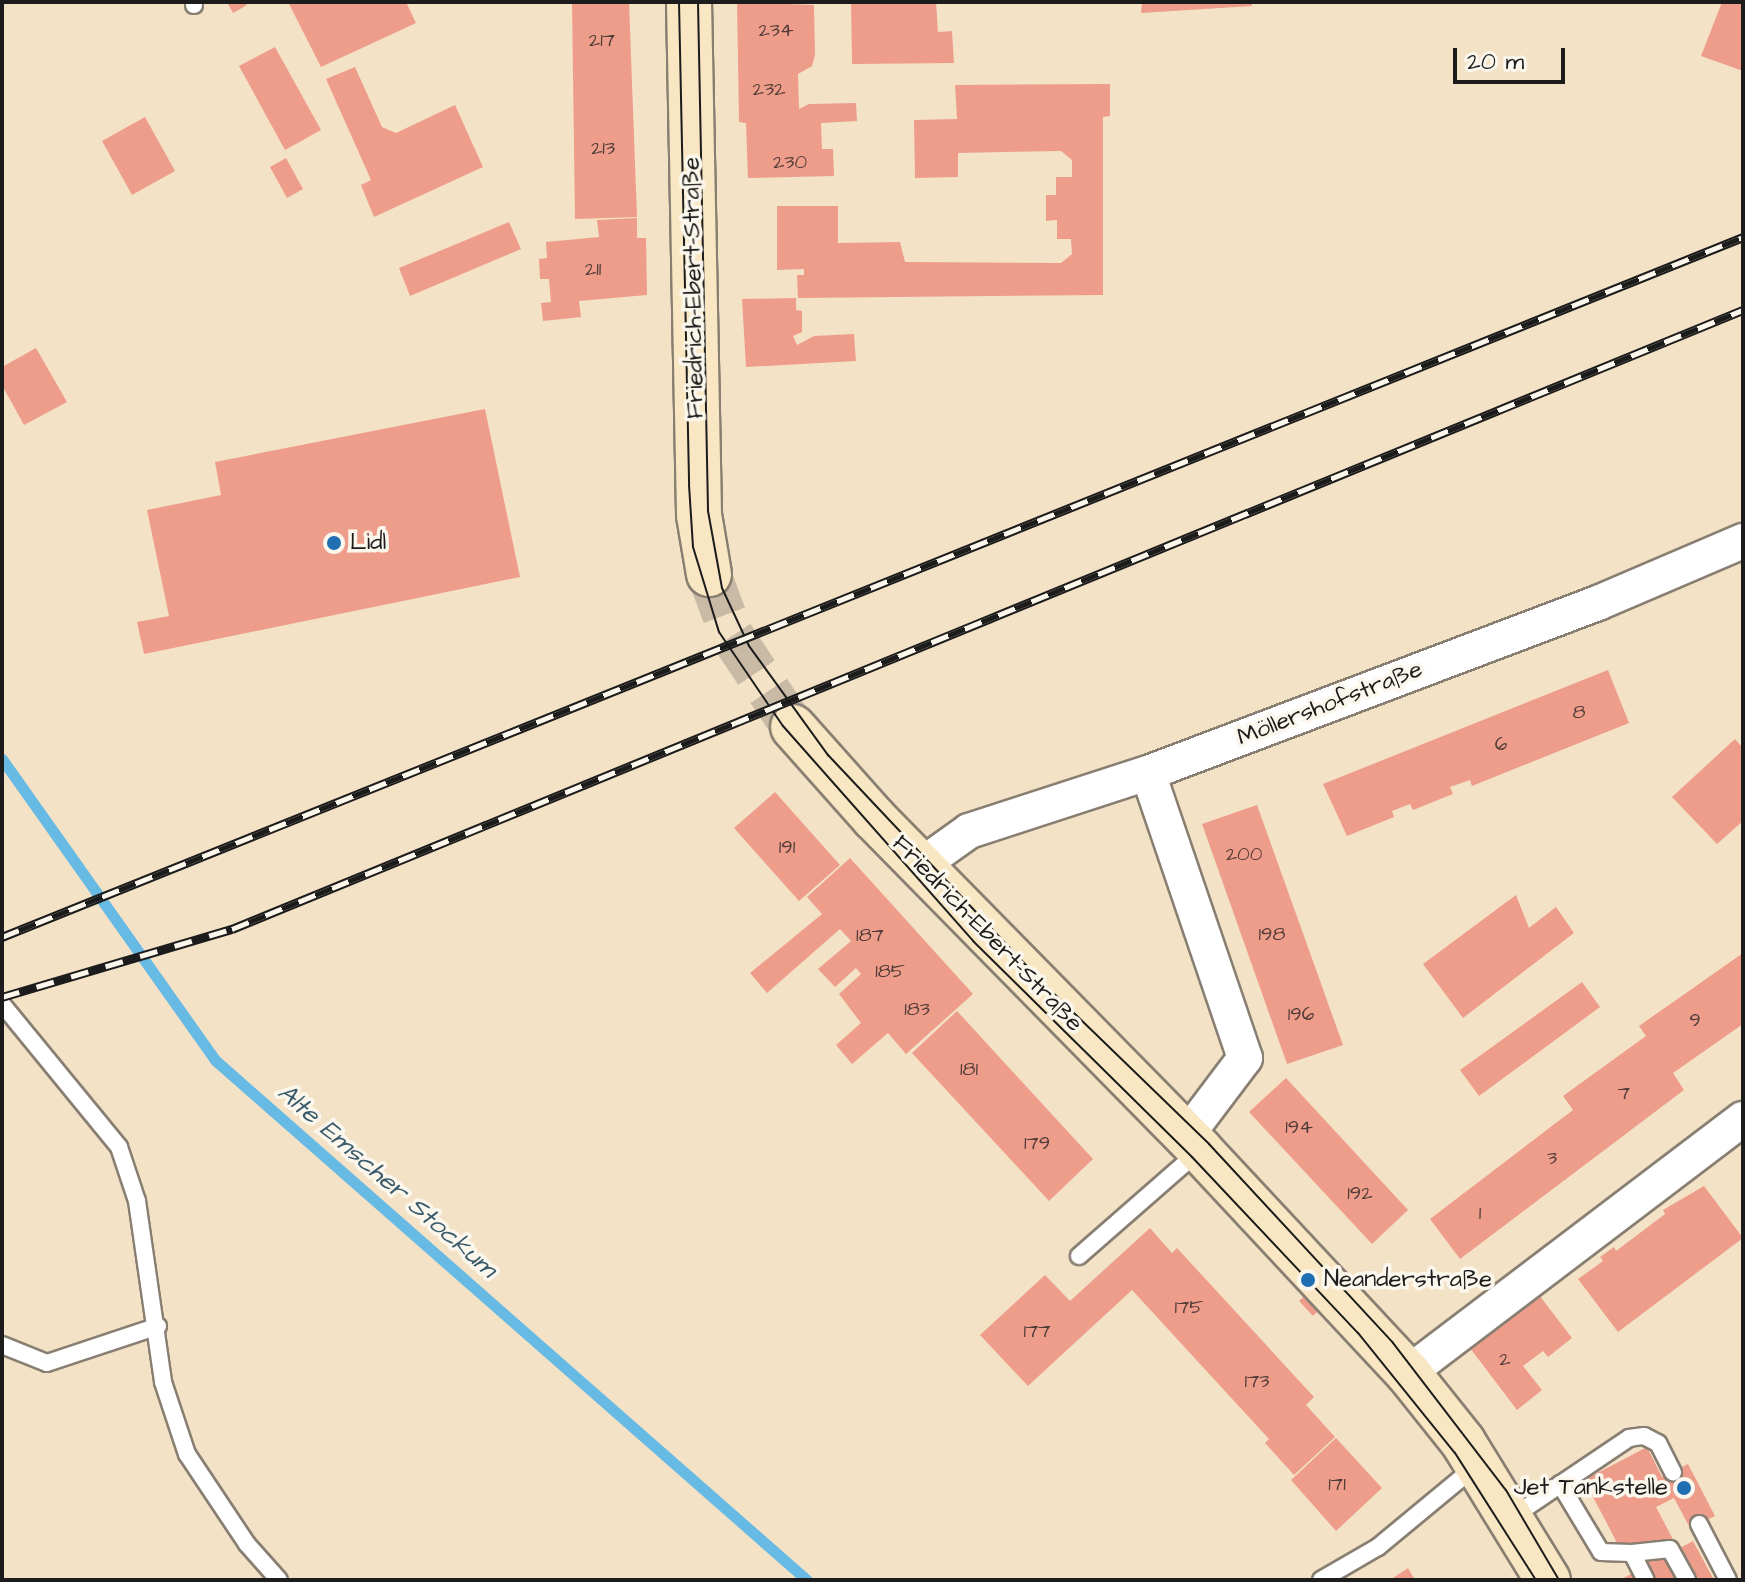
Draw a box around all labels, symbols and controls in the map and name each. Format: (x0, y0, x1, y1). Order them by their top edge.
house number: 234 (758, 18, 794, 42)
house number: 217 (589, 28, 615, 52)
scale bar (1457, 32, 1569, 82)
text: 20 m (1467, 45, 1524, 79)
house number: 232 (752, 77, 786, 101)
house number: 213 (591, 136, 615, 160)
house number: 230 (773, 150, 807, 174)
street label: Friedrich-Ebert-Straße (677, 157, 711, 419)
house number: 211 (585, 257, 601, 281)
place label: Lidl (350, 529, 386, 557)
marker: Lidl (325, 534, 343, 552)
street label: Möllershofstraße (1233, 655, 1427, 753)
house number: 8 (1573, 700, 1585, 724)
house number: 6 (1495, 732, 1507, 756)
street label: Friedrich-Ebert-Straße (886, 830, 1088, 1038)
house number: 191 (779, 835, 795, 859)
house number: 200 (1226, 842, 1262, 866)
house number: 198 (1259, 922, 1285, 946)
house number: 187 (856, 923, 884, 947)
house number: 185 (875, 959, 905, 983)
house number: 183 (904, 997, 930, 1021)
house number: 196 (1288, 1002, 1314, 1026)
house number: 9 (1689, 1008, 1701, 1032)
house number: 181 (960, 1057, 978, 1081)
water label: Alte Emscher Stockum (271, 1077, 503, 1285)
house number: 7 (1618, 1081, 1630, 1105)
house number: 194 (1285, 1115, 1313, 1139)
house number: 179 (1024, 1131, 1050, 1155)
house number: 3 (1547, 1146, 1557, 1170)
house number: 192 (1347, 1181, 1373, 1205)
house number: 1 (1479, 1201, 1481, 1225)
place label: Neanderstraße (1324, 1266, 1492, 1294)
marker: Neanderstraße (1299, 1271, 1317, 1289)
house number: 175 (1174, 1295, 1204, 1319)
house number: 177 (1023, 1319, 1051, 1343)
house number: 2 (1499, 1347, 1511, 1371)
house number: 173 (1244, 1369, 1270, 1393)
house number: 171 (1328, 1472, 1346, 1496)
place label: Jet Tankstelle (1514, 1474, 1668, 1502)
marker: Jet Tankstelle (1675, 1479, 1693, 1497)

